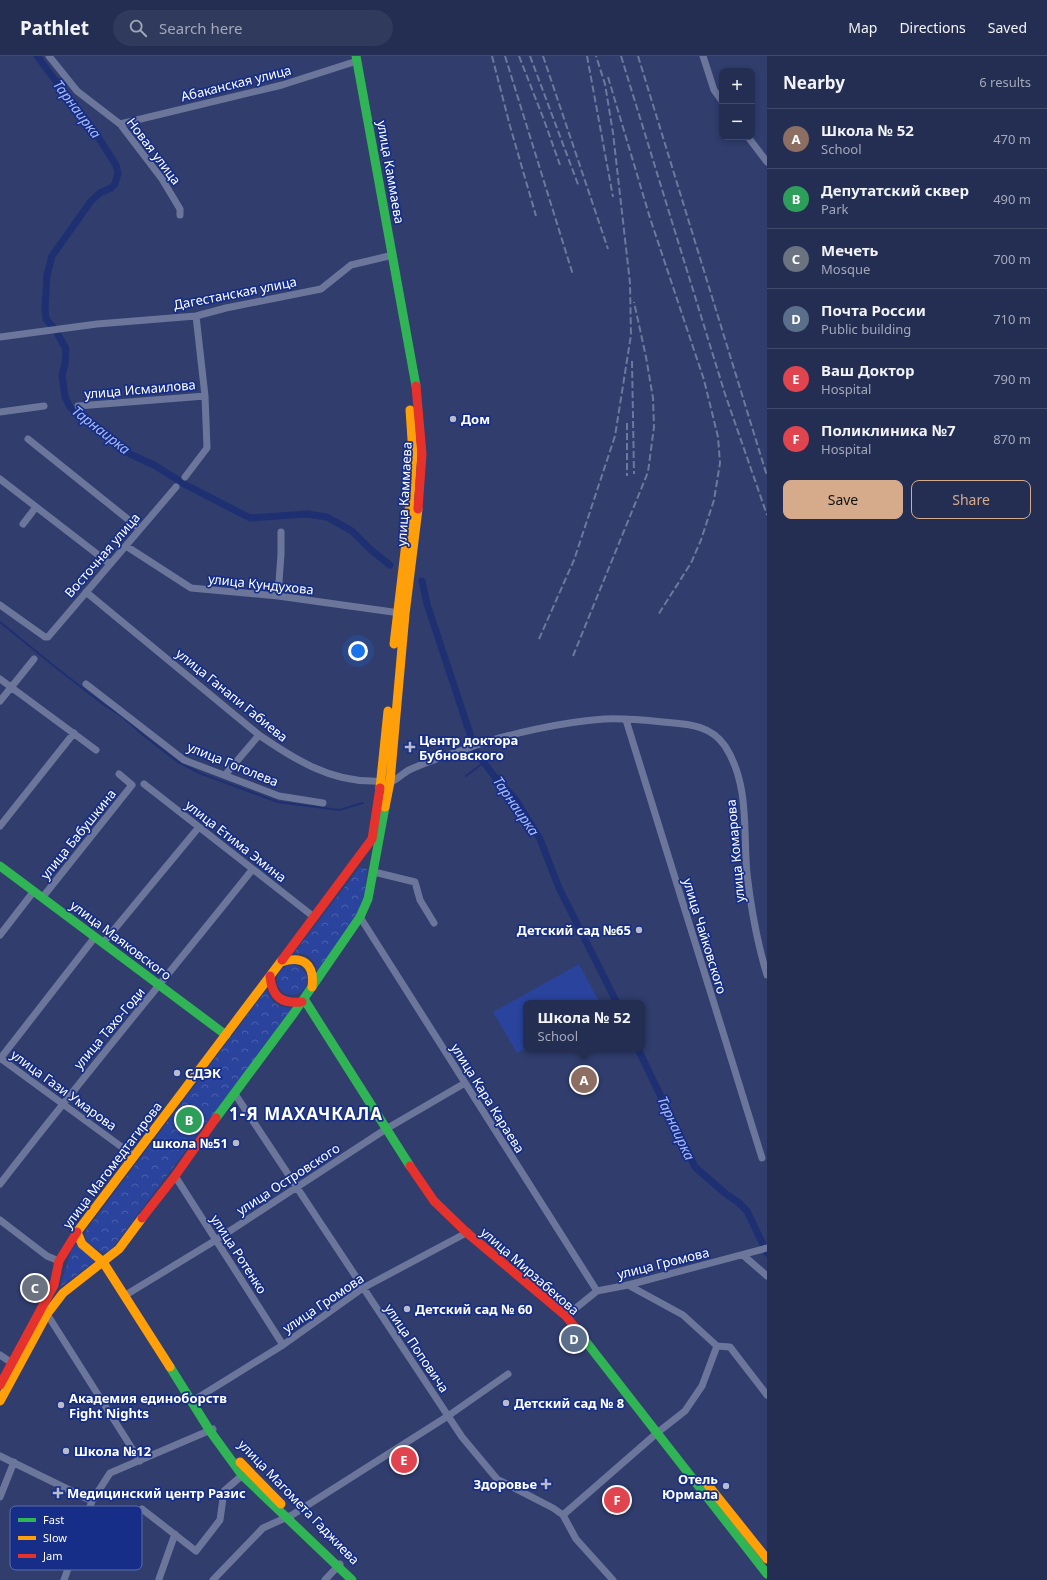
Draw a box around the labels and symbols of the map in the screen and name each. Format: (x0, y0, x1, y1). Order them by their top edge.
street label: Абаканская улица (179, 61, 293, 105)
water label: Тарнаирка (49, 75, 106, 142)
street label: Новая улица (123, 114, 185, 188)
street label: улица Каммаева (373, 119, 409, 225)
street label: Дагестанская улица (172, 272, 298, 314)
street label: улица Исмаилова (84, 375, 196, 403)
water label: Тарнаирка (68, 401, 134, 458)
place label: Дом (461, 410, 490, 428)
marker: Дом (448, 414, 458, 424)
street label: улица Каммаева (392, 441, 416, 547)
street label: Восточная улица (60, 509, 144, 601)
street label: улица Кундухова (207, 570, 315, 598)
your location (348, 641, 368, 661)
street label: улица Ганапи Габиева (172, 644, 292, 746)
place label: Центр доктора Бубновского (419, 731, 518, 764)
street label: улица Гоголева (185, 738, 281, 790)
marker: Центр доктора Бубновского (404, 741, 416, 753)
water label: Тарнаирка (489, 772, 544, 839)
street label: улица Бабушкина (36, 785, 120, 883)
street label: улица Етима Эмина (182, 796, 290, 886)
street label: улица Комарова (722, 799, 748, 903)
street label: улица Чайковского (679, 876, 731, 996)
street label: улица Маяковского (67, 896, 176, 984)
place label: Детский сад №65 (517, 921, 631, 939)
marker: Детский сад №65 (634, 925, 644, 935)
street label: улица Тахо-Годи (69, 983, 149, 1073)
street label: улица Кара Караева (447, 1040, 529, 1156)
street label: улица Гази Умарова (7, 1046, 121, 1134)
place label: СДЭК (185, 1064, 221, 1082)
pin: A (571, 1065, 597, 1095)
marker: СДЭК (172, 1068, 182, 1078)
water label: Тарнаирка (653, 1093, 700, 1163)
street label: улица Магомедтагирова (58, 1098, 166, 1232)
district label: 1-Я МАХАЧКАЛА (229, 1102, 383, 1125)
pin: B (176, 1105, 202, 1135)
place label: школа №51 (152, 1134, 228, 1152)
marker: школа №51 (231, 1138, 241, 1148)
street label: улица Островского (233, 1139, 343, 1219)
street label: улица Ротенко (207, 1211, 271, 1297)
street label: улица Мирзабекова (477, 1223, 583, 1319)
street label: улица Громова (615, 1243, 711, 1283)
street label: улица Громова (279, 1269, 367, 1337)
pin: C (22, 1273, 48, 1303)
street label: улица Поповича (381, 1300, 453, 1396)
place label: Детский сад № 60 (415, 1300, 533, 1318)
marker: Детский сад № 60 (402, 1304, 412, 1314)
pin: D (561, 1324, 587, 1354)
place label: Академия единоборств Fight Nights (69, 1389, 227, 1422)
place label: Детский сад № 8 (514, 1394, 624, 1412)
marker: Детский сад № 8 (501, 1398, 511, 1408)
marker: Академия единоборств Fight Nights (56, 1400, 66, 1410)
street label: улица Магомета Гаджиева (234, 1436, 364, 1568)
place label: Школа №12 (74, 1442, 151, 1460)
pin: E (391, 1445, 417, 1475)
marker: Школа №12 (61, 1446, 71, 1456)
place label: Отель Юрмала (662, 1470, 718, 1503)
place label: Здоровье (474, 1475, 537, 1493)
marker: Здоровье (540, 1478, 552, 1490)
marker: Отель Юрмала (721, 1481, 731, 1491)
place label: Медицинский центр Разис (67, 1484, 246, 1502)
pin: F (604, 1485, 630, 1515)
marker: Медицинский центр Разис (52, 1487, 64, 1499)
legend (10, 1506, 142, 1570)
text: Fast (43, 1512, 64, 1527)
text: Slow (43, 1530, 67, 1545)
text: Jam (42, 1548, 62, 1563)

